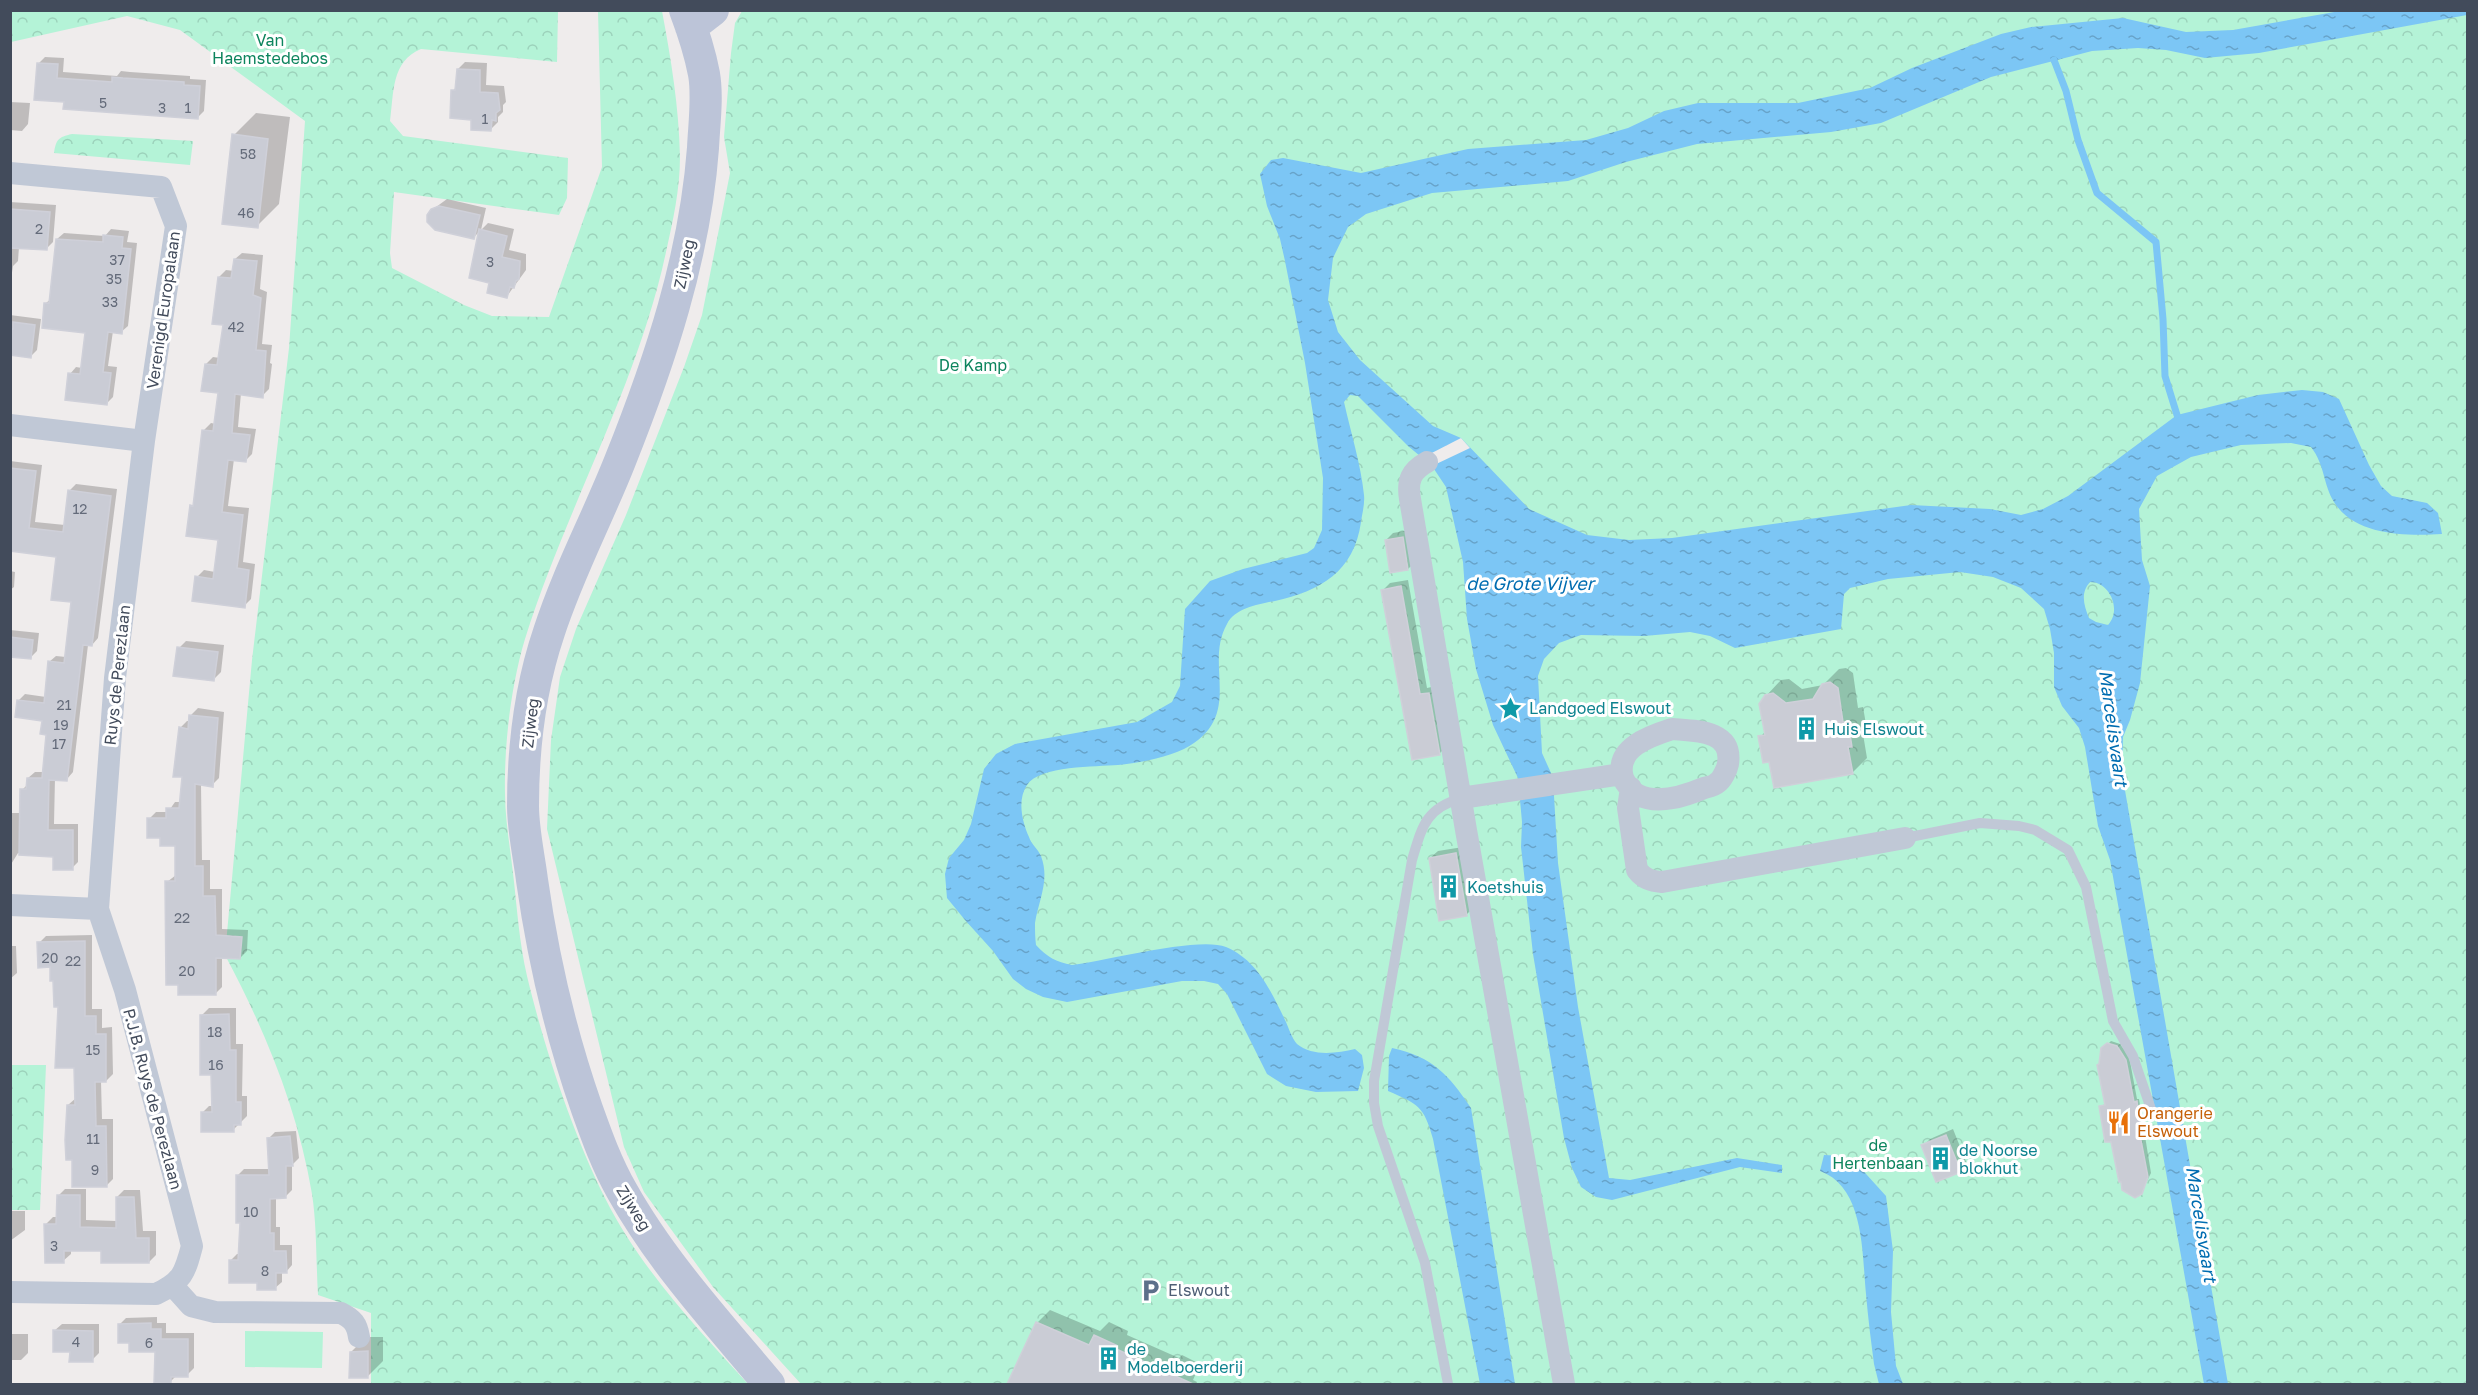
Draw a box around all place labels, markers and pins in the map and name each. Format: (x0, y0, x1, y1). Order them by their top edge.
place icon: Landgoed Elswout (1498, 695, 1524, 721)
place label: Landgoed Elswout (1529, 698, 1671, 718)
building icon: Huis Elswout (1793, 716, 1819, 742)
place label: Huis Elswout (1824, 719, 1924, 739)
building icon: Koetshuis (1436, 874, 1462, 900)
place label: Koetshuis (1467, 877, 1544, 897)
place label: Orangerie Elswout (2137, 1103, 2213, 1141)
restaurant icon: Orangerie Elswout (2106, 1109, 2132, 1135)
place label: de Noorse blokhut (1959, 1140, 2037, 1178)
building icon: de Noorse blokhut (1928, 1146, 1954, 1172)
parking icon: Elswout (1137, 1277, 1163, 1303)
place label: Elswout (1168, 1280, 1230, 1300)
place label: de Modelboerderij (1127, 1339, 1243, 1377)
building icon: de Modelboerderij (1096, 1345, 1122, 1371)

